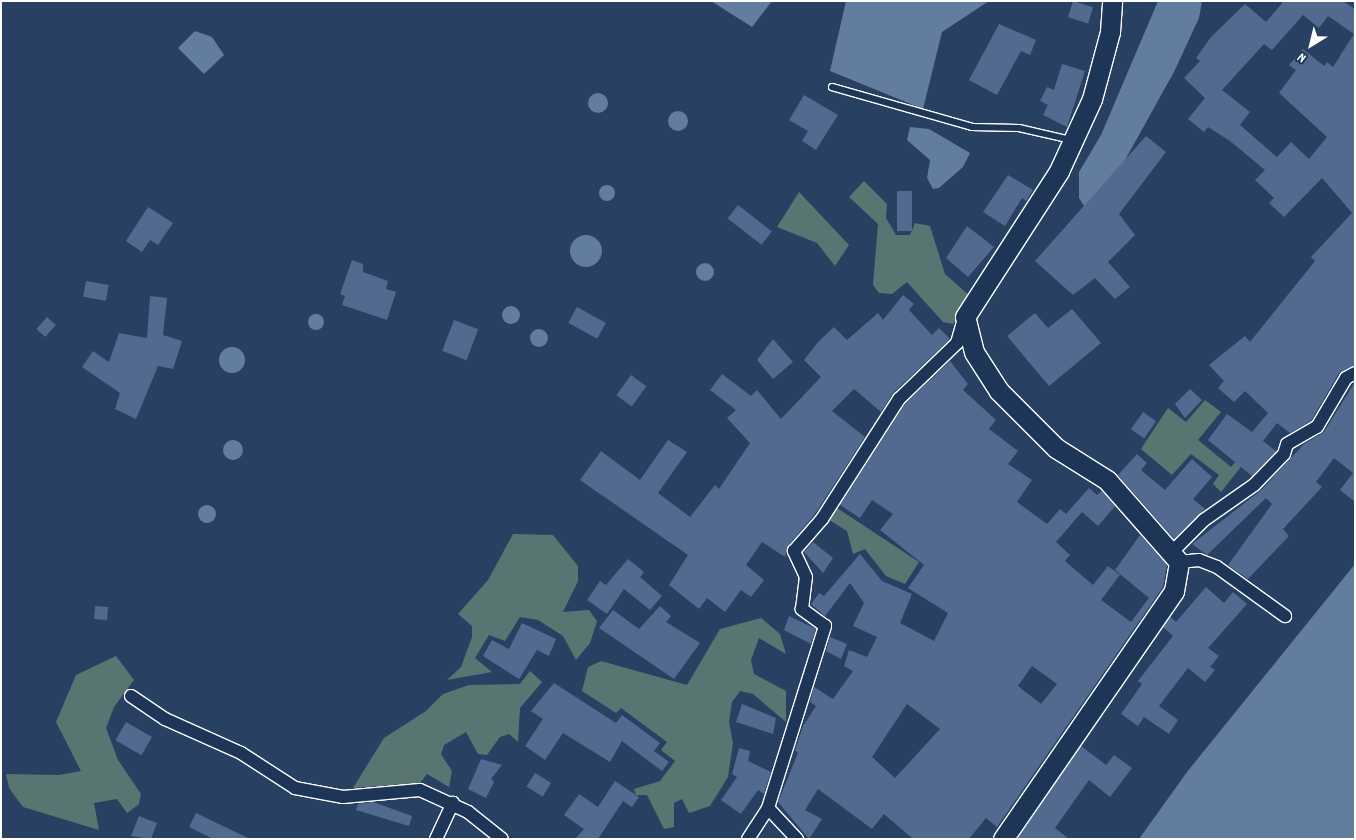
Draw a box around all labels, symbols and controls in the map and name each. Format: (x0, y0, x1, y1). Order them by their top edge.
north arrow (1286, 20, 1336, 70)
text: N (1294, 47, 1311, 67)

